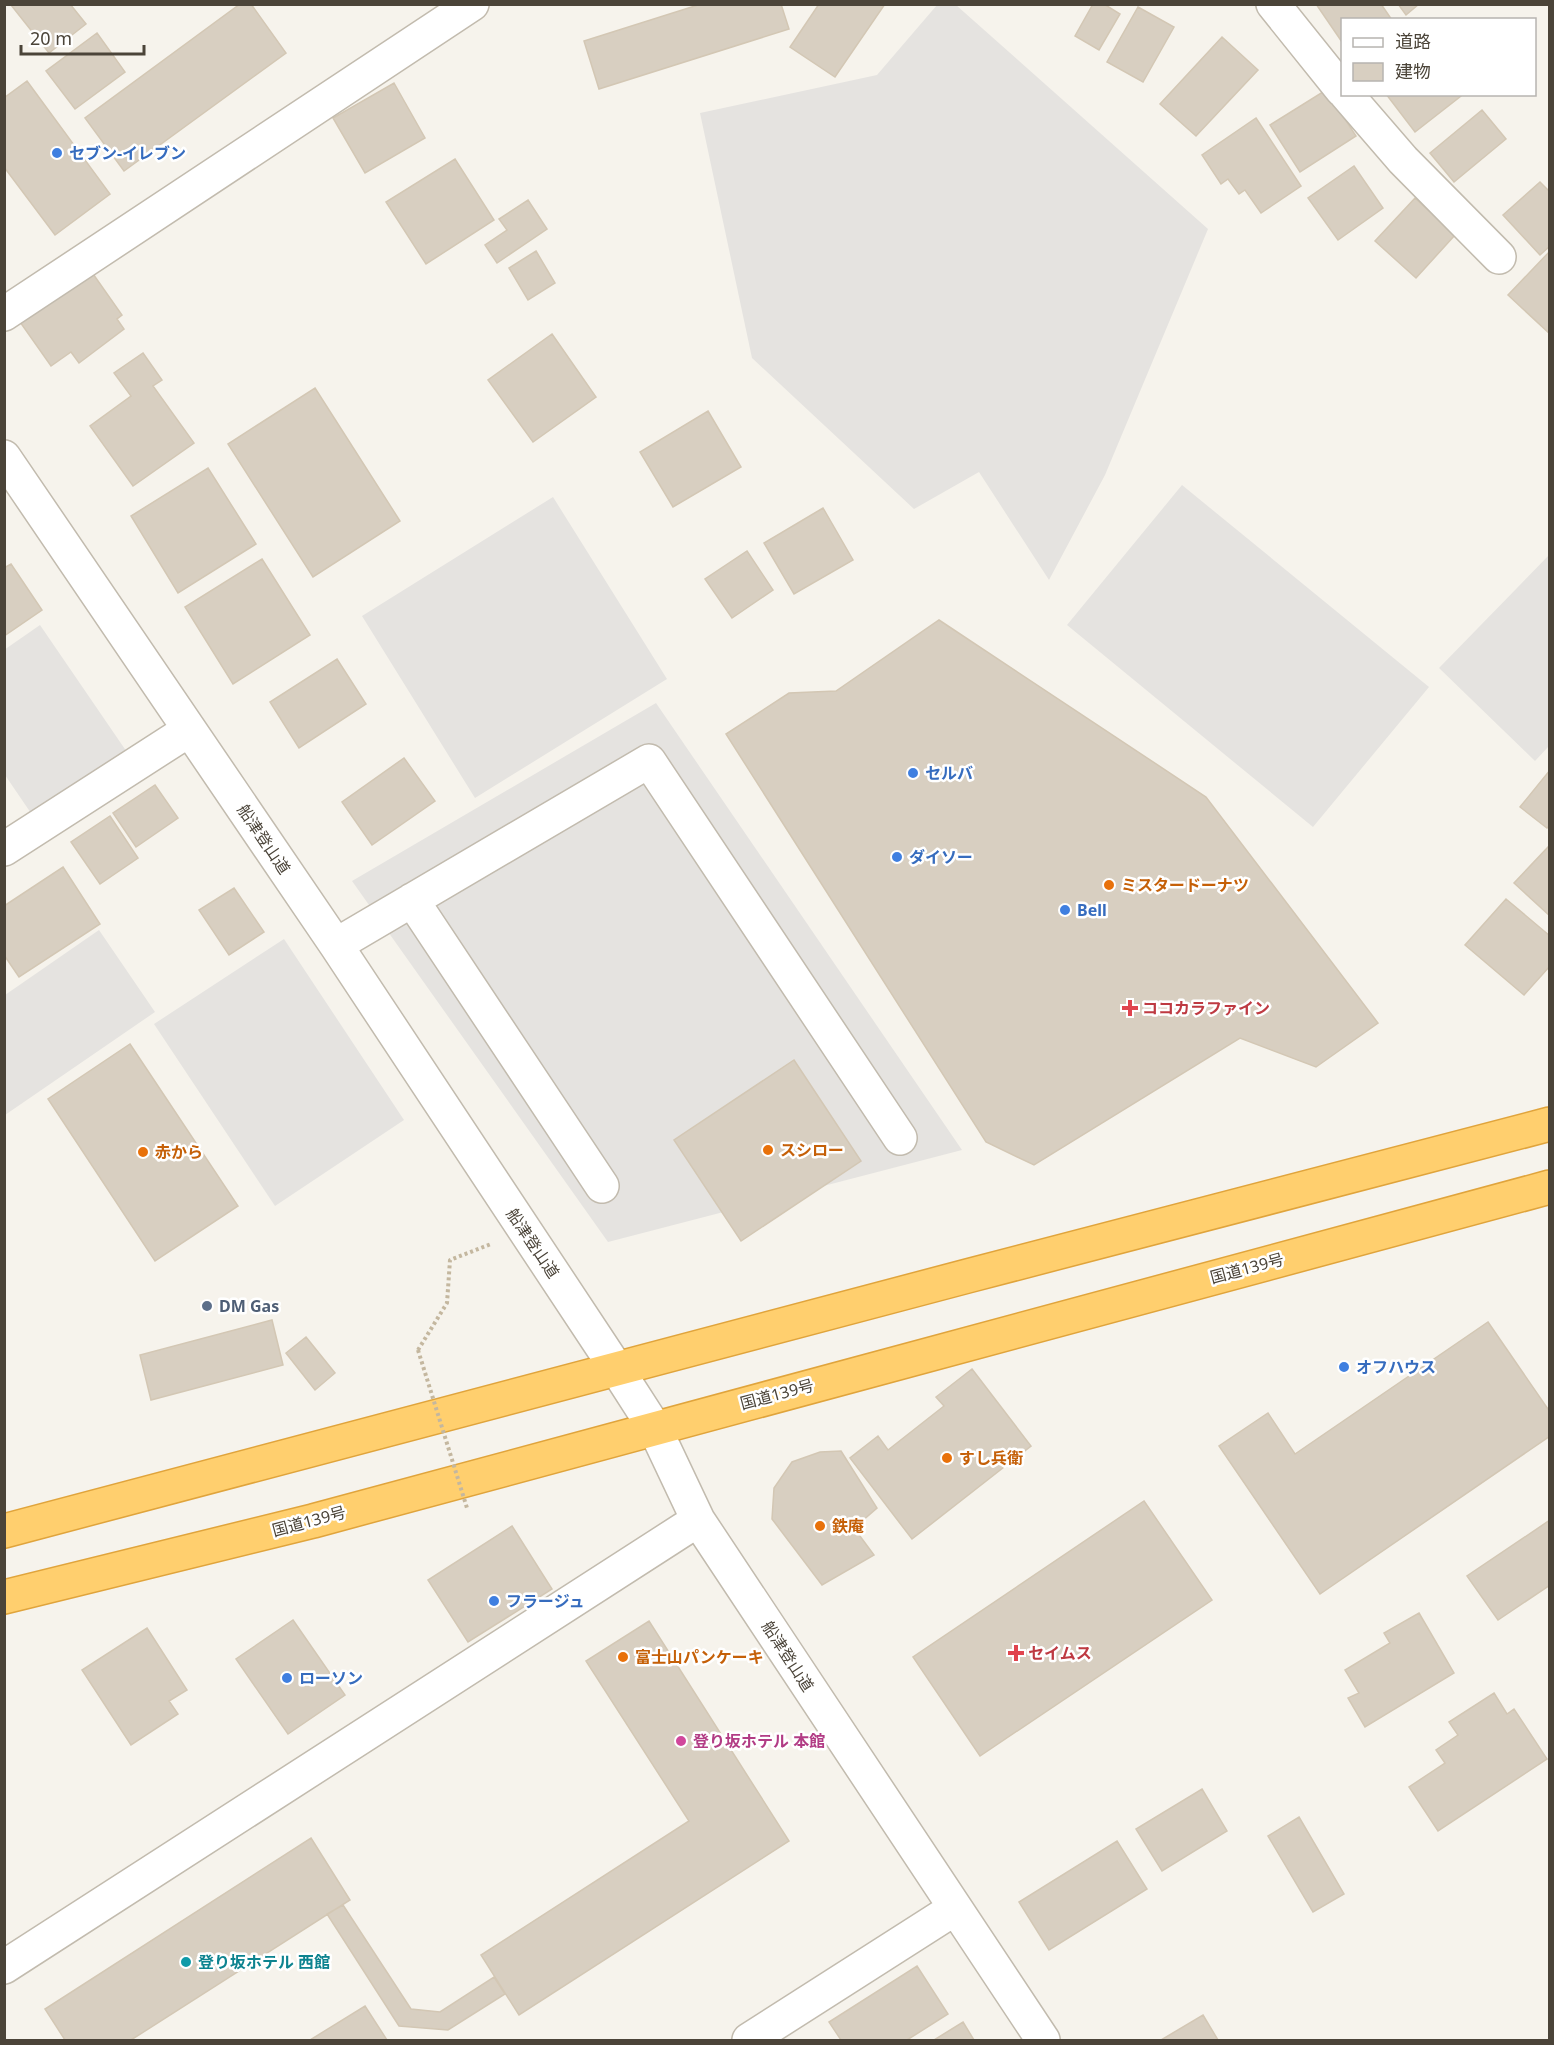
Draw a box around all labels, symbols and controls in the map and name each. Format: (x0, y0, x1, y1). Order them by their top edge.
scale bar (21, 18, 144, 56)
legend (1341, 18, 1536, 96)
text: 20 m (30, 26, 72, 50)
text: 道路 (1395, 29, 1431, 53)
text: 建物 (1395, 59, 1431, 83)
place label: セブン-イレブン (69, 142, 186, 164)
marker: セブン-イレブン (50, 146, 64, 160)
place label: セルバ (925, 762, 973, 784)
marker: セルバ (906, 766, 920, 780)
street label: 船津登山道 (233, 800, 295, 878)
place label: ダイソー (909, 846, 973, 868)
marker: ダイソー (890, 850, 904, 864)
place label: ミスタードーナツ (1121, 874, 1249, 896)
marker: ミスタードーナツ (1102, 878, 1116, 892)
place label: Bell (1077, 899, 1107, 921)
marker: Bell (1058, 903, 1072, 917)
place label: ココカラファイン (1142, 997, 1270, 1019)
marker: ココカラファイン (1123, 1001, 1137, 1015)
place label: スシロー (780, 1139, 844, 1161)
place label: 赤から (155, 1141, 203, 1163)
marker: スシロー (761, 1143, 775, 1157)
marker: 赤から (136, 1145, 150, 1159)
street label: 船津登山道 (502, 1204, 564, 1282)
street label: 国道139号 (1208, 1248, 1286, 1288)
place label: DM Gas (219, 1295, 279, 1317)
marker: DM Gas (200, 1299, 214, 1313)
place label: オフハウス (1356, 1356, 1436, 1378)
marker: オフハウス (1337, 1360, 1351, 1374)
street label: 国道139号 (738, 1374, 816, 1414)
place label: すし兵衛 (959, 1447, 1023, 1469)
marker: すし兵衛 (940, 1451, 954, 1465)
street label: 国道139号 (270, 1501, 348, 1541)
place label: 鉄庵 (832, 1515, 864, 1537)
marker: 鉄庵 (813, 1519, 827, 1533)
place label: フラージュ (506, 1590, 585, 1612)
marker: フラージュ (487, 1594, 501, 1608)
street label: 船津登山道 (757, 1616, 819, 1696)
place label: セイムス (1028, 1642, 1092, 1664)
place label: 富士山パンケーキ (635, 1646, 764, 1668)
marker: セイムス (1009, 1646, 1023, 1660)
marker: 富士山パンケーキ (616, 1650, 630, 1664)
place label: ローソン (299, 1667, 363, 1689)
marker: ローソン (280, 1671, 294, 1685)
place label: 登り坂ホテル 本館 (693, 1730, 825, 1752)
marker: 登り坂ホテル 本館 (674, 1734, 688, 1748)
place label: 登り坂ホテル 西館 (198, 1951, 330, 1973)
marker: 登り坂ホテル 西館 (179, 1955, 193, 1969)

